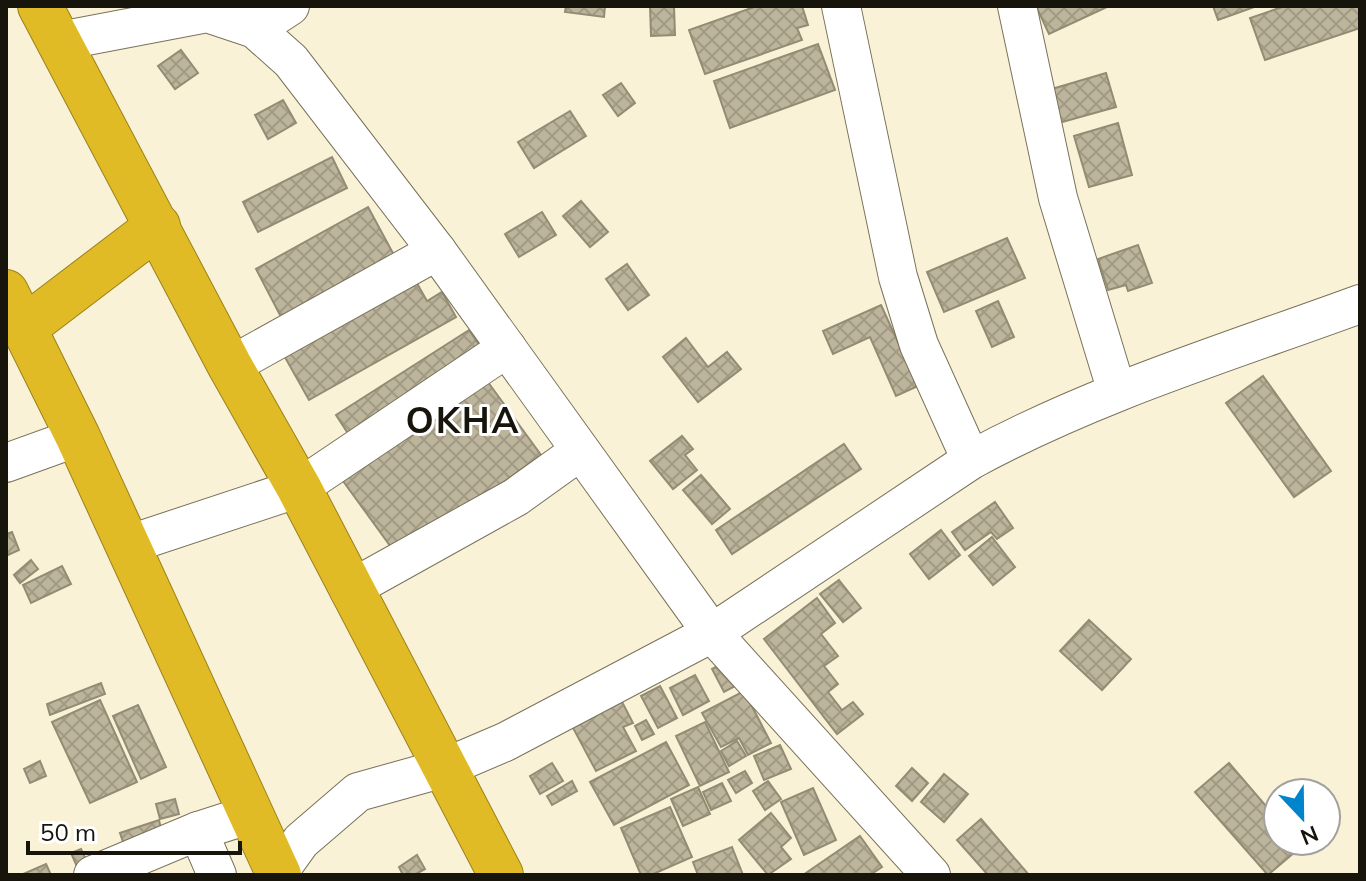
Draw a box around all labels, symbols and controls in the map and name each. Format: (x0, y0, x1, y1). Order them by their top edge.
district label: OKHA (405, 397, 521, 442)
north arrow (1262, 777, 1342, 857)
scale bar (28, 805, 240, 855)
text: 50 m (40, 817, 96, 847)
text: N (1297, 819, 1322, 852)

